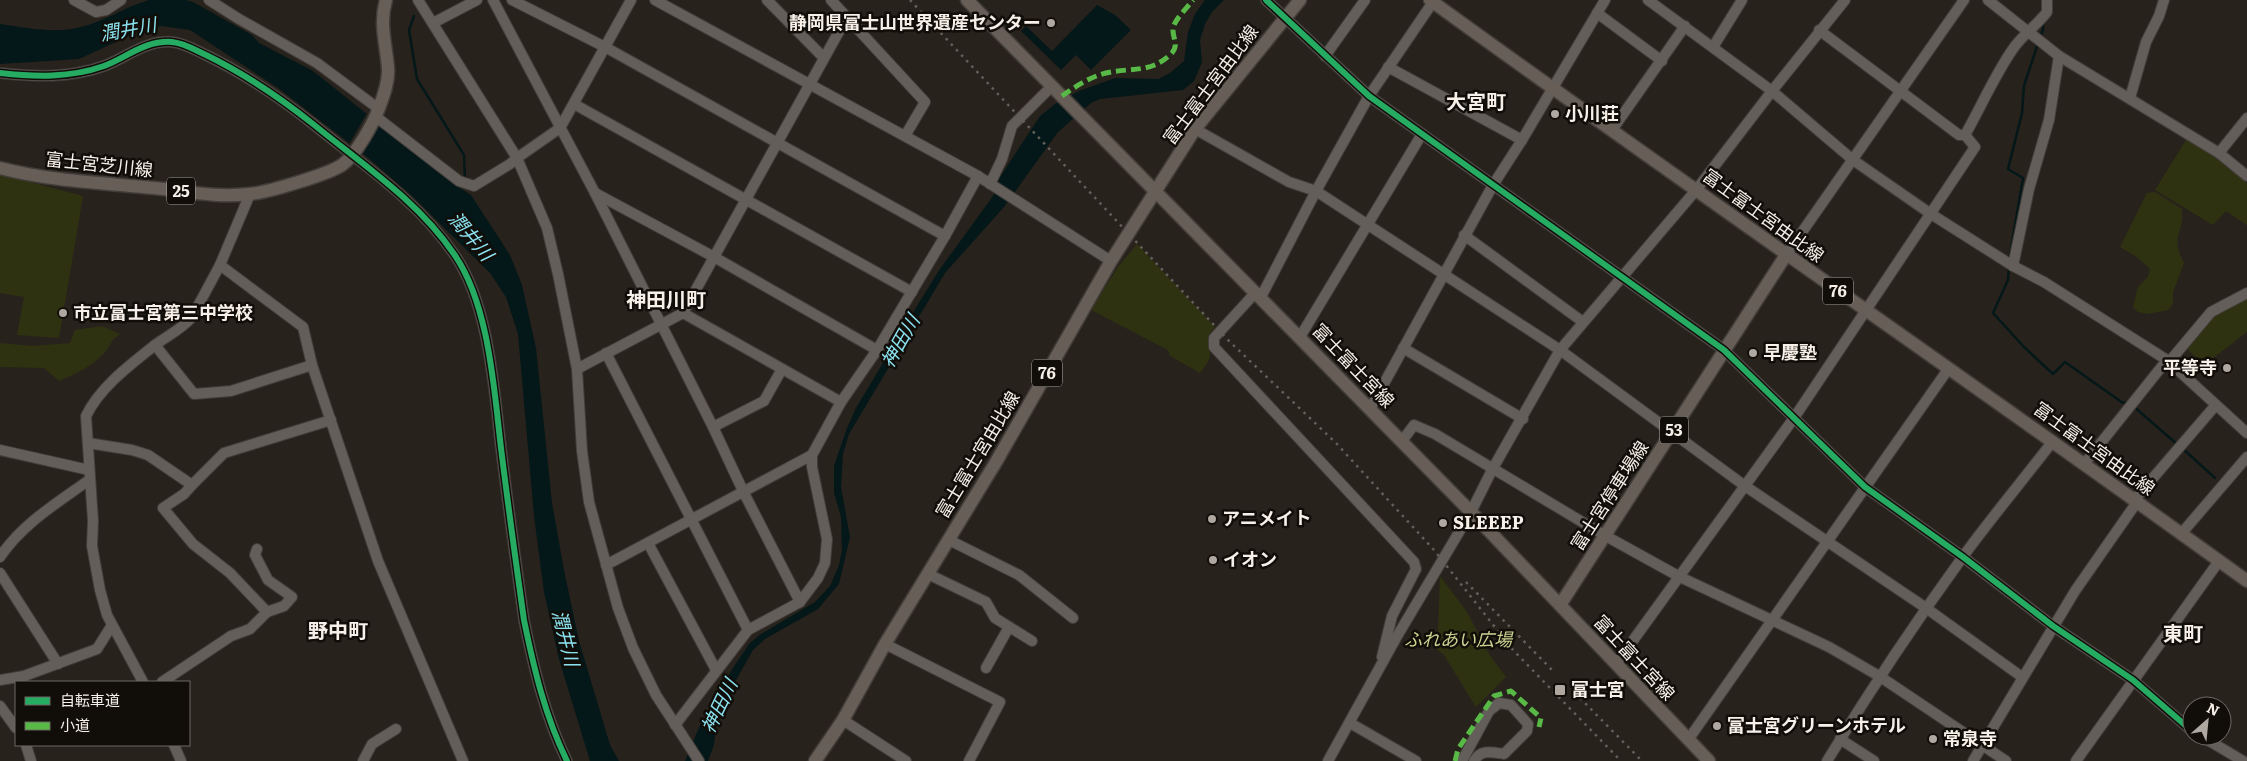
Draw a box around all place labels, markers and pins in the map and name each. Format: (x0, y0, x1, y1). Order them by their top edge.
place label: 静岡県富士山世界遺産センター (789, 8, 1041, 35)
marker: 静岡県富士山世界遺産センター (1045, 17, 1057, 29)
place label: 小川荘 (1565, 99, 1619, 126)
marker: 小川荘 (1549, 108, 1561, 120)
place label: 市立富士宮第三中学校 (73, 298, 253, 325)
marker: 市立富士宮第三中学校 (57, 307, 69, 319)
place label: 早慶塾 (1763, 338, 1817, 365)
marker: 早慶塾 (1747, 347, 1759, 359)
place label: 平等寺 (2163, 353, 2217, 380)
marker: 平等寺 (2221, 362, 2233, 374)
place label: アニメイト (1222, 504, 1312, 531)
place label: SLEEEP (1453, 508, 1524, 535)
marker: アニメイト (1206, 513, 1218, 525)
marker: SLEEEP (1437, 517, 1449, 529)
place label: イオン (1223, 545, 1277, 572)
marker: イオン (1207, 554, 1219, 566)
place label: 富士宮 (1571, 679, 1625, 701)
marker: 富士宮 (1553, 683, 1567, 697)
place label: 富士宮グリーンホテル (1727, 711, 1906, 738)
marker: 富士宮グリーンホテル (1711, 720, 1723, 732)
place label: 常泉寺 (1943, 724, 1997, 751)
marker: 常泉寺 (1927, 733, 1939, 745)

